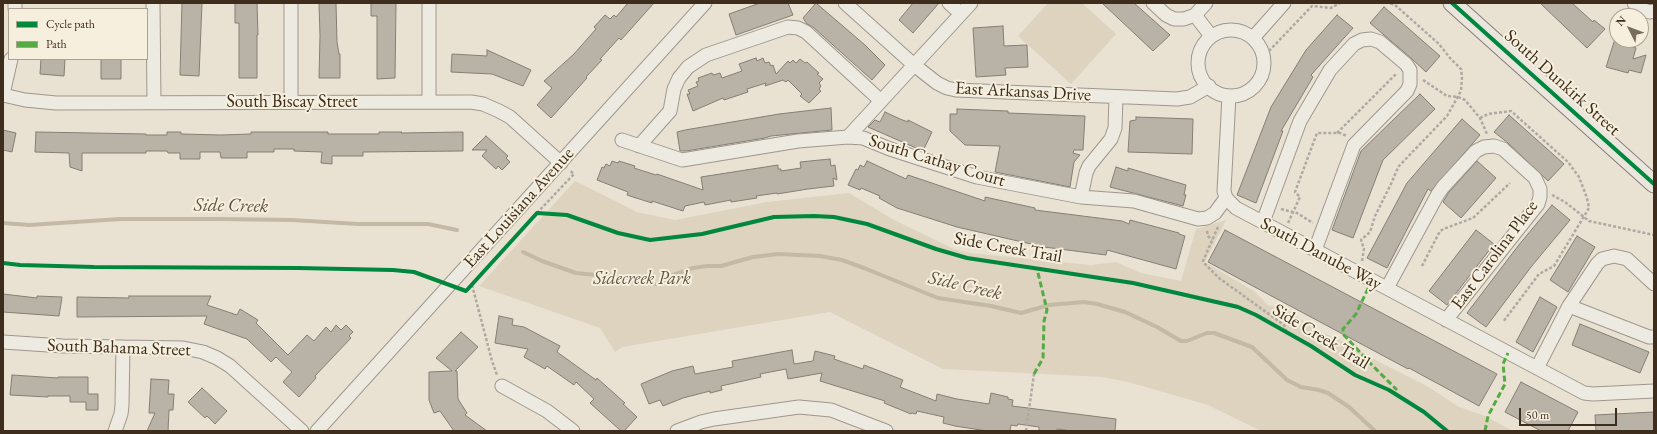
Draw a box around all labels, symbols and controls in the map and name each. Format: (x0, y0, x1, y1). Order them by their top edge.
legend (8, 8, 148, 60)
north arrow (1609, 8, 1649, 48)
text: N (1613, 13, 1629, 29)
text: Cycle path (46, 16, 95, 32)
street label: South Dunkirk Street (1500, 25, 1624, 141)
text: Path (46, 36, 67, 52)
street label: East Arkansas Drive (954, 78, 1092, 106)
street label: South Biscay Street (226, 91, 358, 113)
street label: South Cathay Court (866, 130, 1008, 192)
street label: East Louisiana Avenue (459, 143, 579, 273)
water label: Side Creek (194, 194, 268, 218)
street label: East Carolina Place (1447, 196, 1543, 314)
street label: South Danube Way (1257, 213, 1385, 295)
street label: Side Creek Trail (952, 228, 1064, 268)
water label: Side Creek (926, 267, 1004, 305)
park label: Sidecreek Park (593, 268, 691, 290)
street label: Side Creek Trail (1269, 300, 1373, 374)
street label: South Bahama Street (47, 335, 191, 361)
scale bar (1521, 400, 1619, 426)
text: 50 m (1526, 407, 1549, 423)

